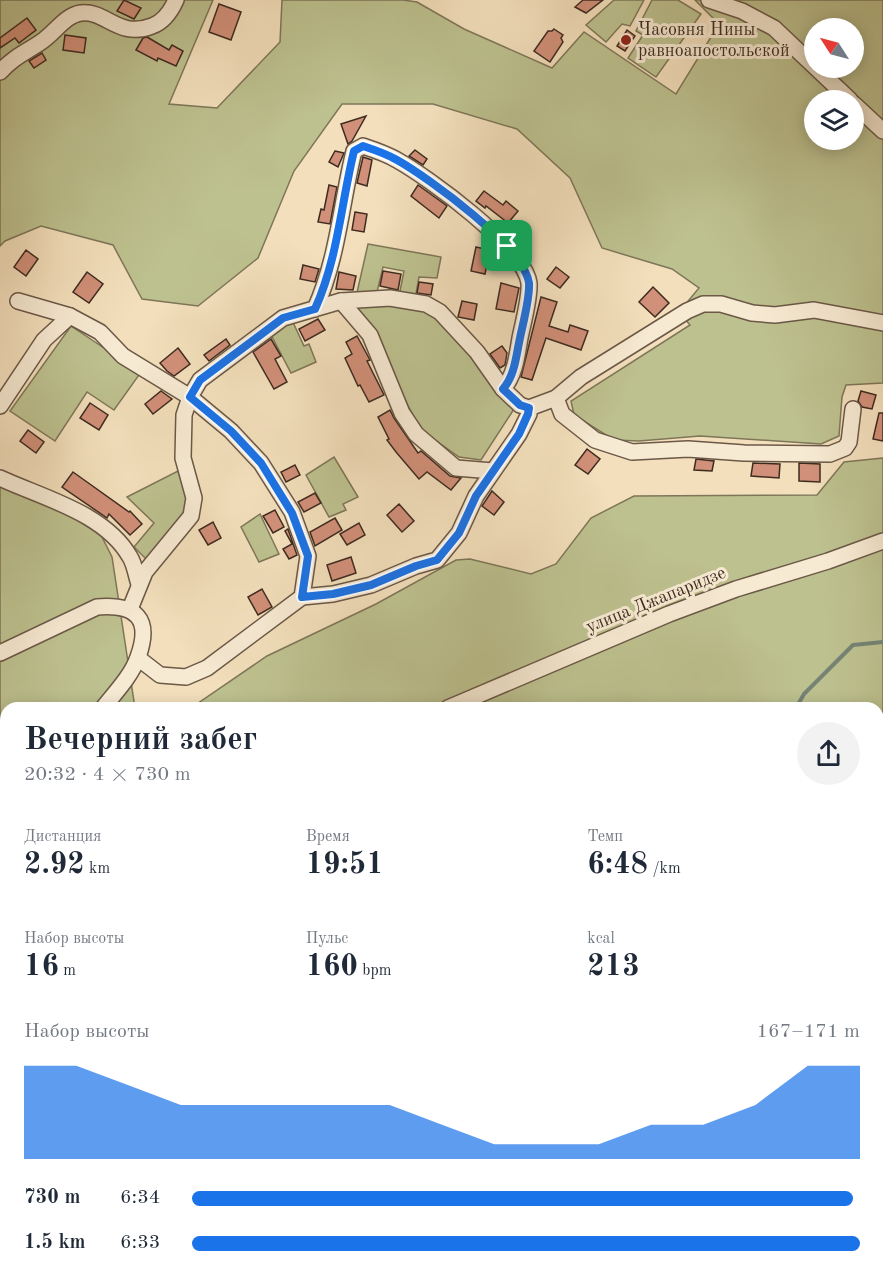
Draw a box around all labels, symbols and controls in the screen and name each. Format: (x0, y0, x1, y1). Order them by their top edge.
north arrow (804, 18, 864, 78)
map controls (804, 18, 864, 150)
place label: Часовня Нины равноапостольской (638, 21, 790, 60)
marker: Часовня Нины равноапостольской (619, 33, 633, 47)
button: layers (804, 90, 864, 150)
pin (481, 220, 532, 271)
icon: arrive (490, 229, 523, 262)
street label: улица Джапаридзе (584, 564, 728, 636)
button: share (797, 722, 860, 785)
text: Вечерний забег (24, 724, 257, 757)
text: 20:32 · 4 × 730 m (24, 765, 191, 785)
text: Дистанция (24, 829, 101, 845)
text: Время (306, 829, 350, 845)
text: Темп (587, 829, 623, 845)
text: 2.92 (24, 850, 85, 880)
text: 19:51 (306, 850, 384, 880)
text: 6:48 (587, 850, 648, 880)
text: km (85, 861, 110, 877)
text: /km (648, 861, 681, 877)
text: Набор высоты (24, 931, 124, 947)
text: Пульс (306, 931, 348, 947)
text: kcal (587, 931, 615, 947)
text: 16 (24, 952, 59, 982)
text: 160 (306, 952, 358, 982)
text: 213 (587, 952, 640, 982)
text: m (59, 963, 76, 979)
text: bpm (358, 963, 392, 979)
text: Набор высоты (24, 1022, 150, 1042)
text: 167–171 m (757, 1022, 860, 1042)
text: 730 m (24, 1188, 80, 1208)
text: 6:34 (120, 1188, 160, 1208)
text: 1.5 km (24, 1233, 86, 1253)
text: 6:33 (120, 1233, 160, 1253)

